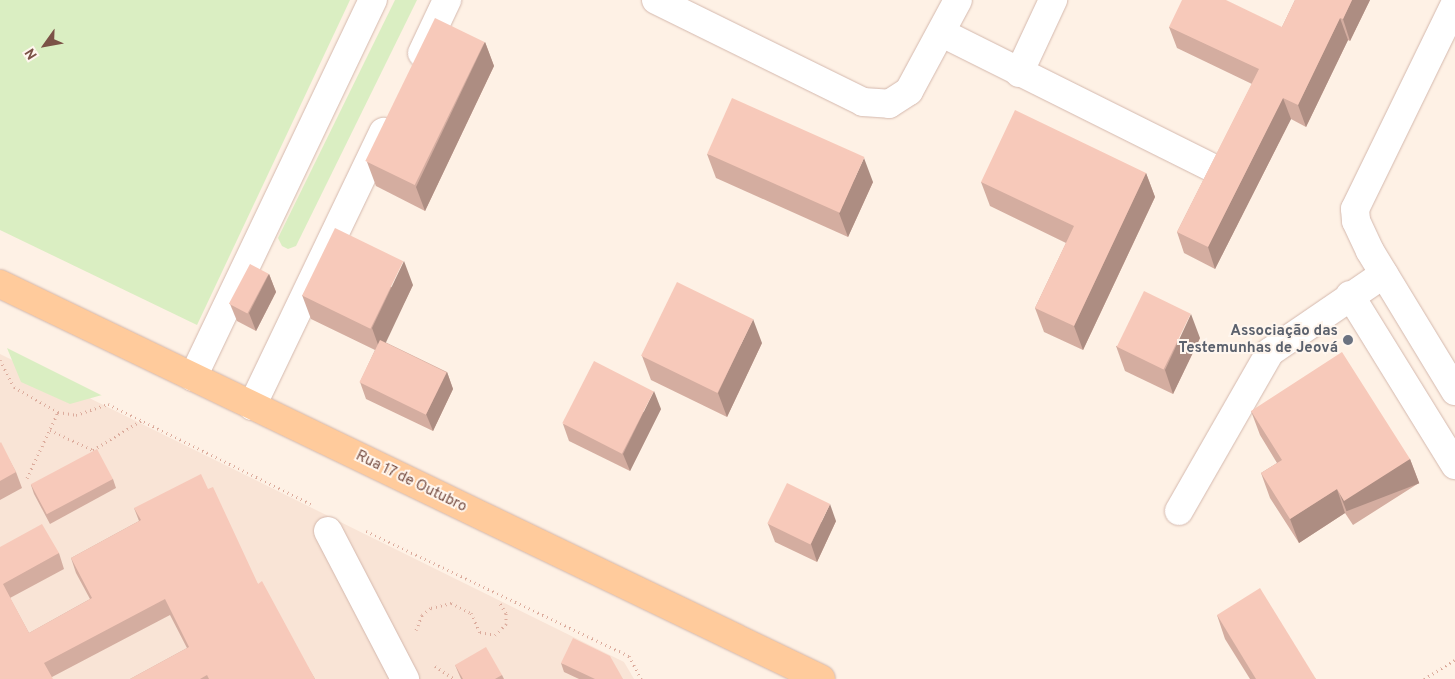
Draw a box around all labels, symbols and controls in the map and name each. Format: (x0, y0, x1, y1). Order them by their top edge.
north arrow (20, 20, 70, 70)
text: N (22, 44, 42, 62)
place label: Associação das Testemunhas de Jeová (1179, 322, 1338, 357)
marker: Associação das Testemunhas de Jeová (1342, 334, 1354, 346)
street label: Rua 17 de Outubro (352, 447, 470, 517)

